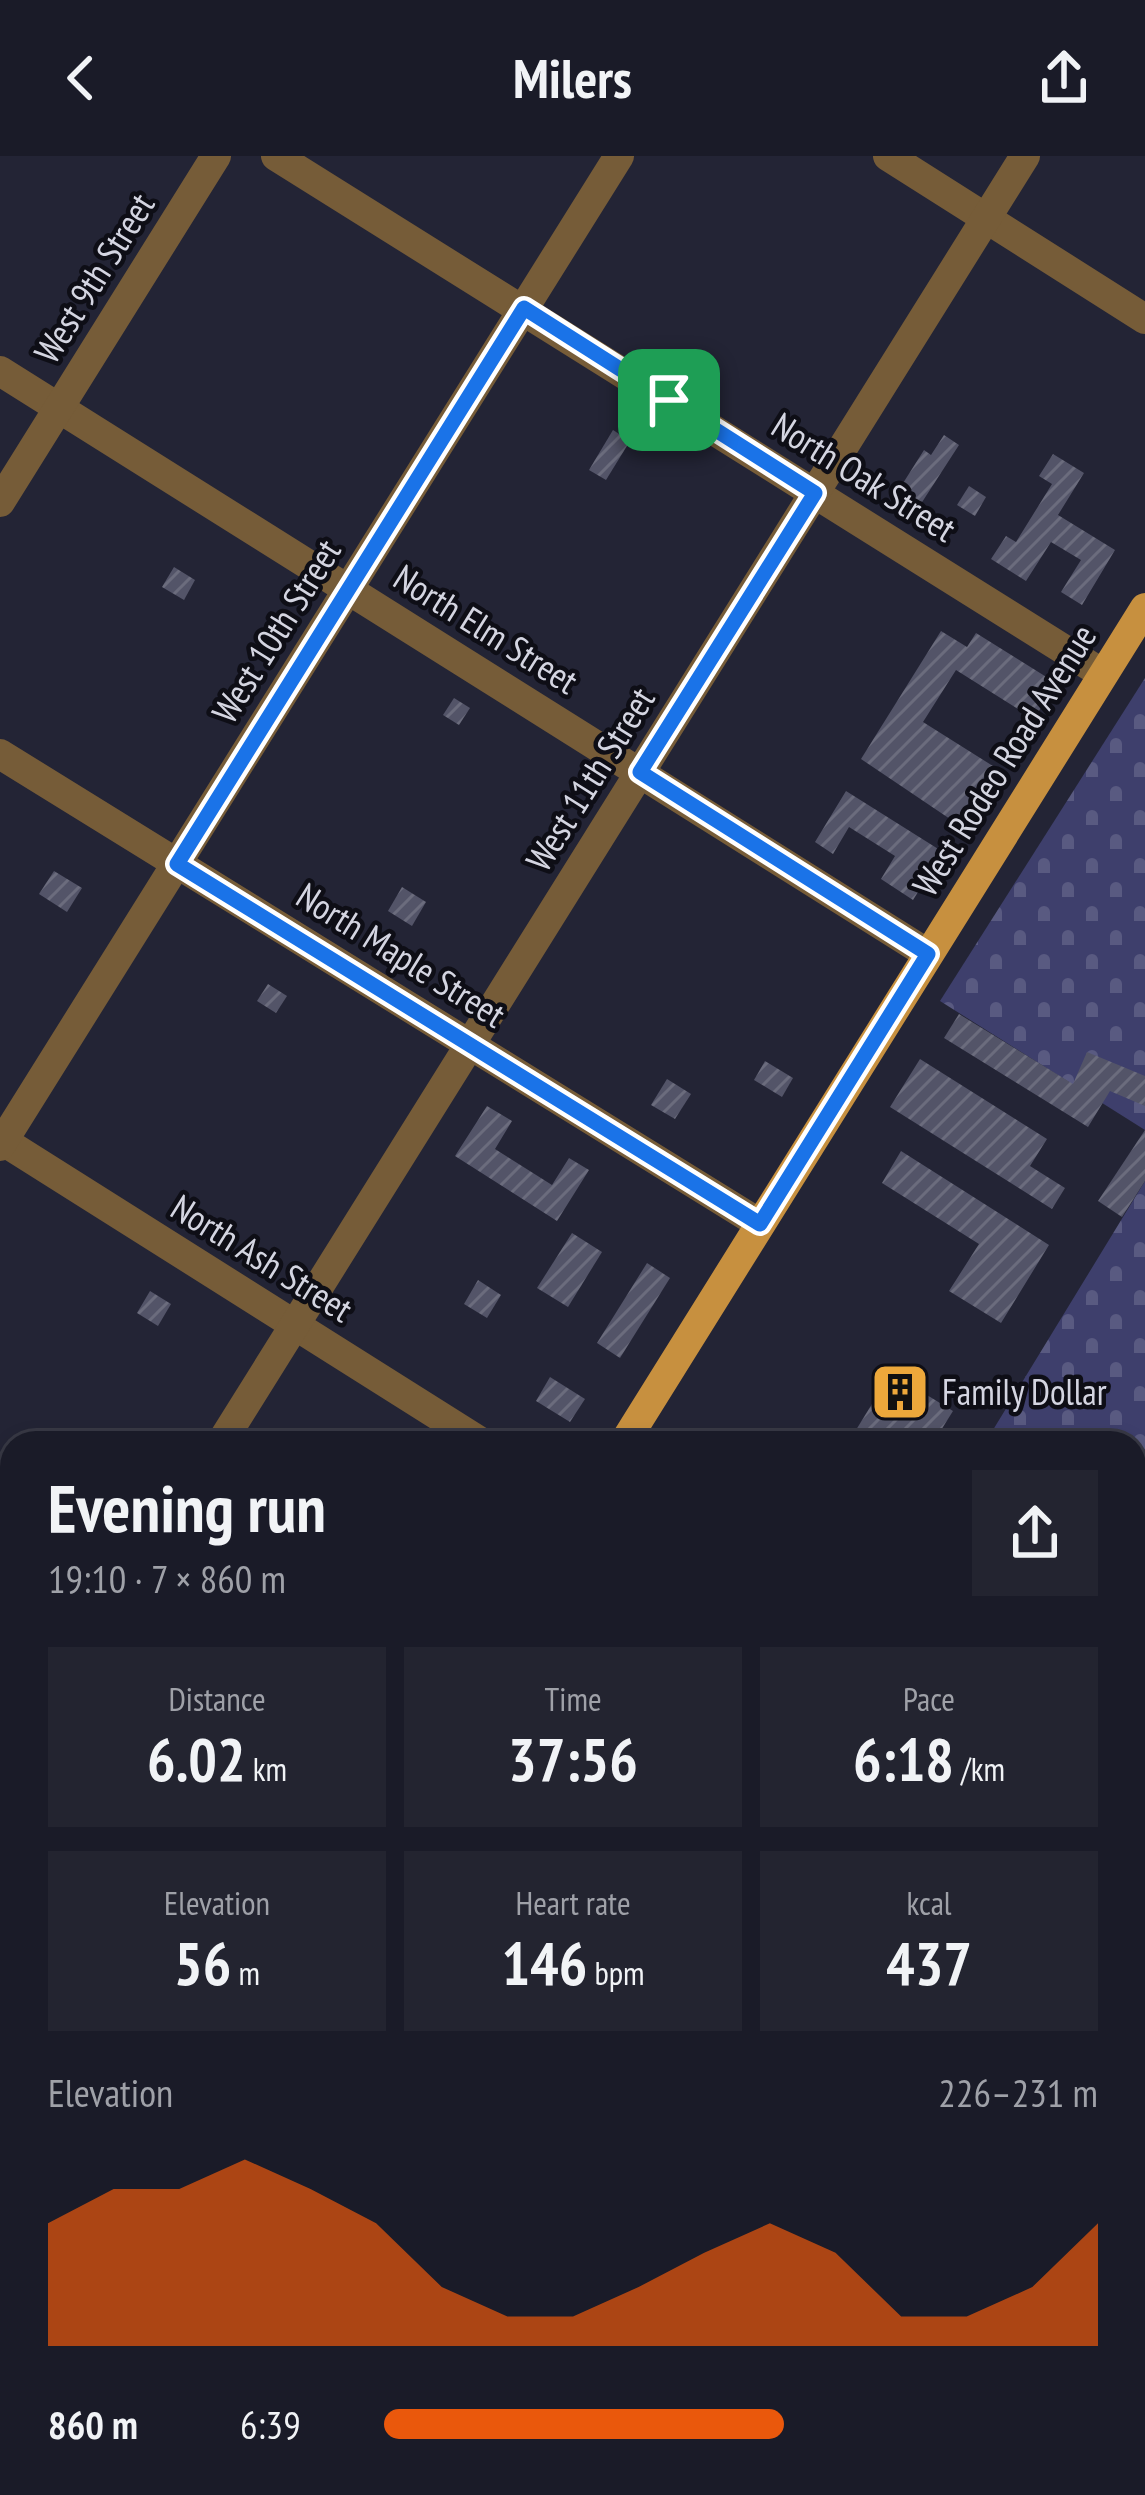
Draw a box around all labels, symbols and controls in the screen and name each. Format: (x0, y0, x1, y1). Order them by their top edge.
text: Milers (513, 43, 632, 113)
icon: back (48, 45, 114, 111)
icon: share (1031, 45, 1097, 111)
street label: West 9th Street (23, 184, 164, 371)
pin (618, 349, 720, 451)
icon: arrive (636, 367, 702, 433)
street label: North Oak Street (763, 401, 965, 552)
street label: West 10th Street (201, 530, 351, 731)
street label: North Elm Street (385, 553, 587, 704)
street label: West Rodeo Road Avenue (901, 615, 1106, 904)
street label: West 11th Street (515, 678, 665, 879)
street label: North Maple Street (288, 872, 514, 1037)
street label: North Ash Street (163, 1183, 362, 1332)
building icon: Family Dollar (869, 1361, 931, 1423)
place label: Family Dollar (942, 1368, 1107, 1415)
text: Evening run (48, 1465, 326, 1550)
button: share (972, 1470, 1098, 1596)
text: 19:10 · 7 × 860 m (48, 1553, 286, 1604)
text: Distance (168, 1677, 266, 1720)
text: Time (544, 1677, 602, 1720)
text: Pace (903, 1677, 955, 1720)
text: 6.02 (147, 1720, 246, 1798)
text: 37:56 (508, 1720, 638, 1798)
text: 6:18 (853, 1720, 954, 1798)
text: km (246, 1747, 287, 1790)
text: /km (954, 1747, 1005, 1790)
text: Elevation (164, 1881, 270, 1924)
text: Heart rate (515, 1881, 631, 1924)
text: kcal (906, 1881, 952, 1924)
text: 56 (174, 1924, 231, 2002)
text: 146 (501, 1924, 587, 2002)
text: 437 (886, 1924, 972, 2002)
text: m (231, 1951, 260, 1994)
text: bpm (587, 1951, 645, 1994)
text: Elevation (48, 2067, 173, 2118)
text: 226–231 m (938, 2067, 1098, 2118)
text: 860 m (48, 2399, 138, 2450)
text: 6:39 (240, 2399, 301, 2450)

